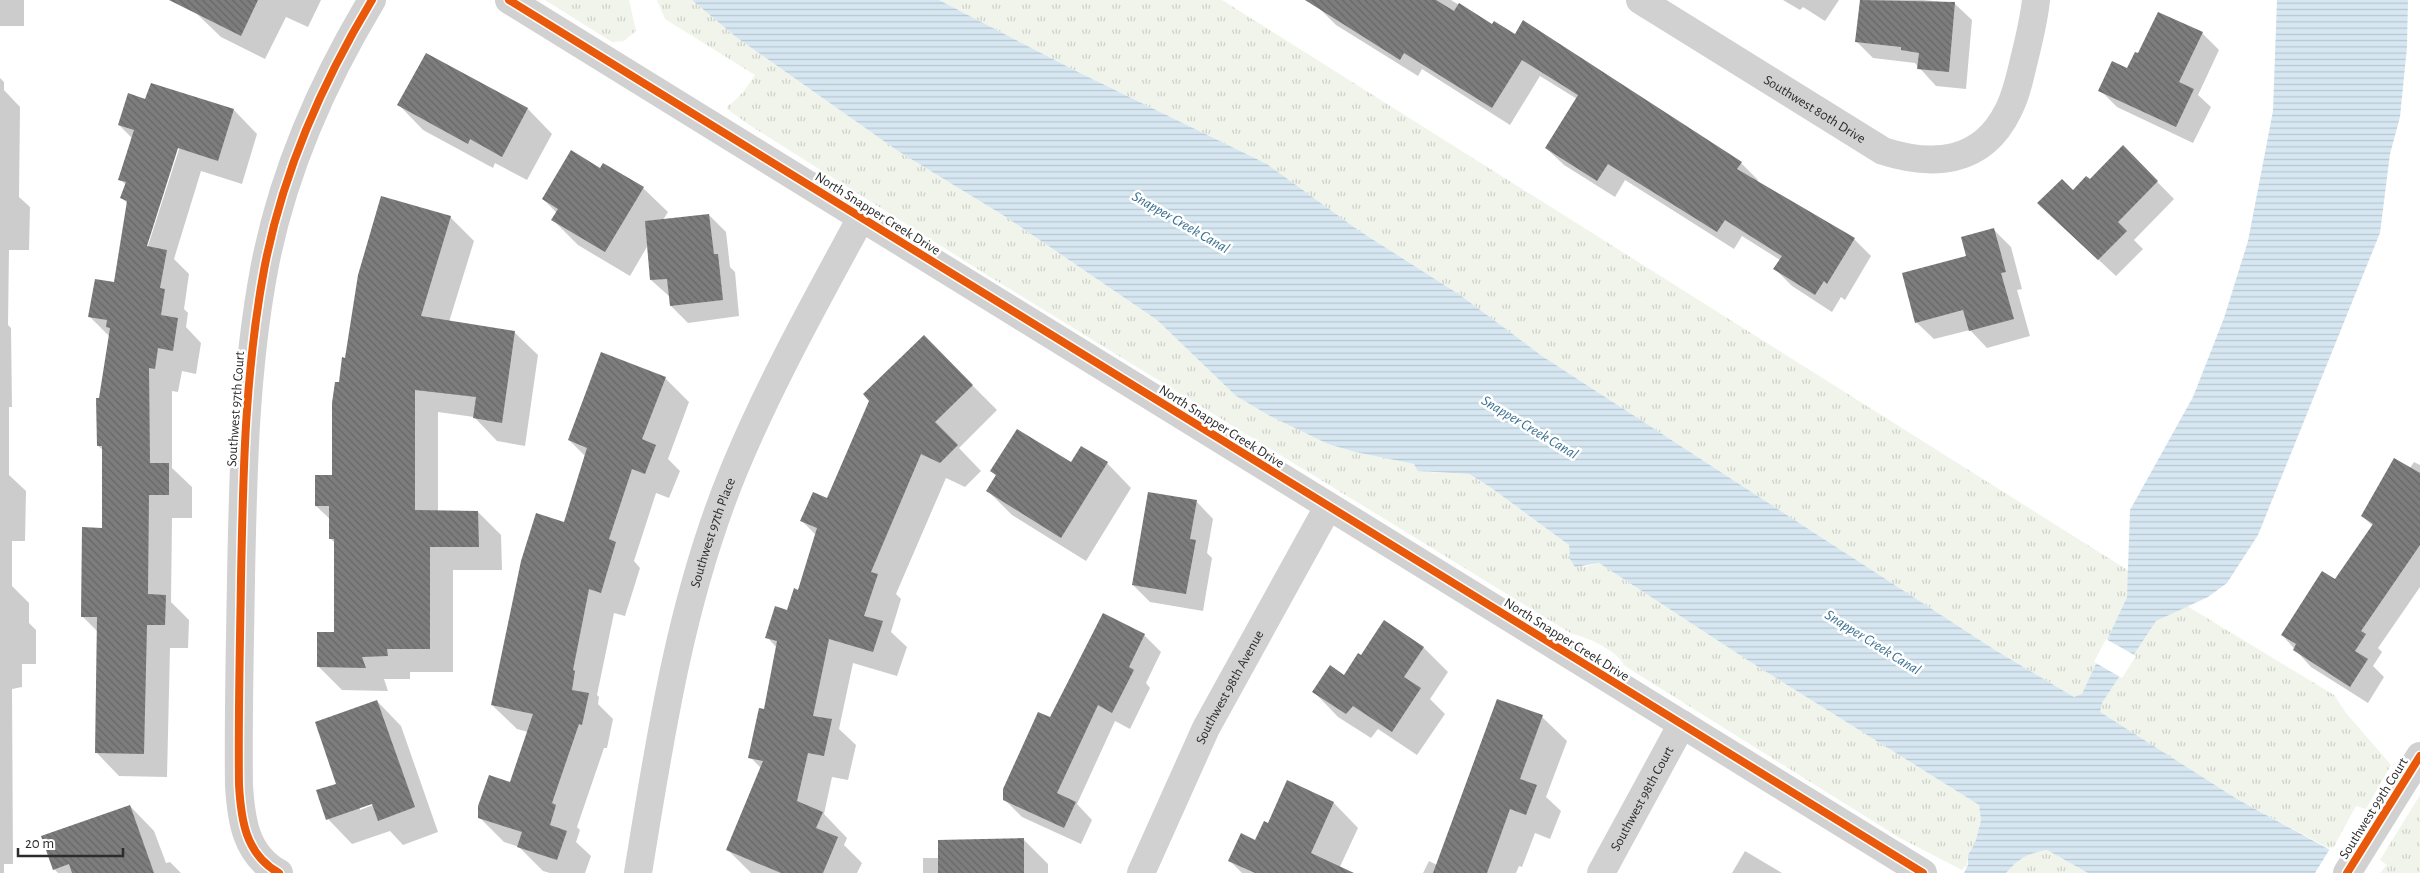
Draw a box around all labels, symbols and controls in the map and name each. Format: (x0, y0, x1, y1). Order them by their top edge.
street label: Southwest 80th Drive (1761, 73, 1868, 146)
street label: North Snapper Creek Drive (812, 170, 942, 258)
water label: Snapper Creek Canal (1130, 189, 1232, 256)
street label: Southwest 97th Court (225, 350, 247, 467)
street label: North Snapper Creek Drive (1156, 383, 1286, 471)
water label: Snapper Creek Canal (1479, 393, 1581, 462)
street label: Southwest 97th Place (688, 476, 738, 589)
street label: North Snapper Creek Drive (1501, 596, 1631, 684)
water label: Snapper Creek Canal (1822, 607, 1923, 678)
street label: Southwest 98th Avenue (1194, 628, 1267, 747)
street label: Southwest 98th Court (1608, 744, 1677, 853)
street label: Southwest 99th Court (2337, 755, 2411, 862)
scale bar (18, 826, 122, 858)
text: 20 m (25, 836, 54, 851)

